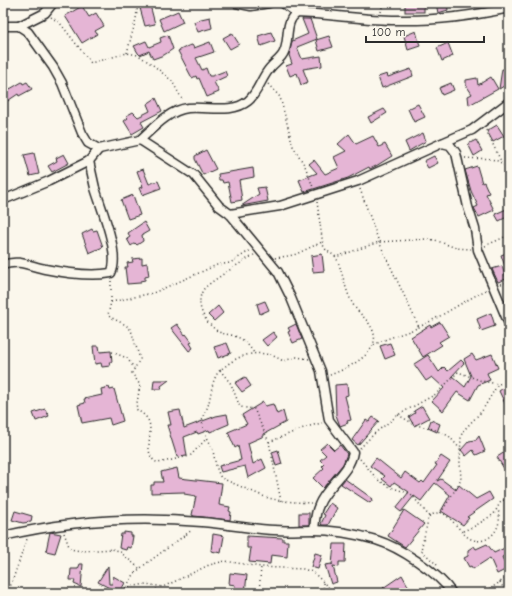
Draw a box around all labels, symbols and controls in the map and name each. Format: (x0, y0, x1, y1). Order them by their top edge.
scale bar (366, 18, 484, 44)
text: 100 m (372, 25, 405, 39)

